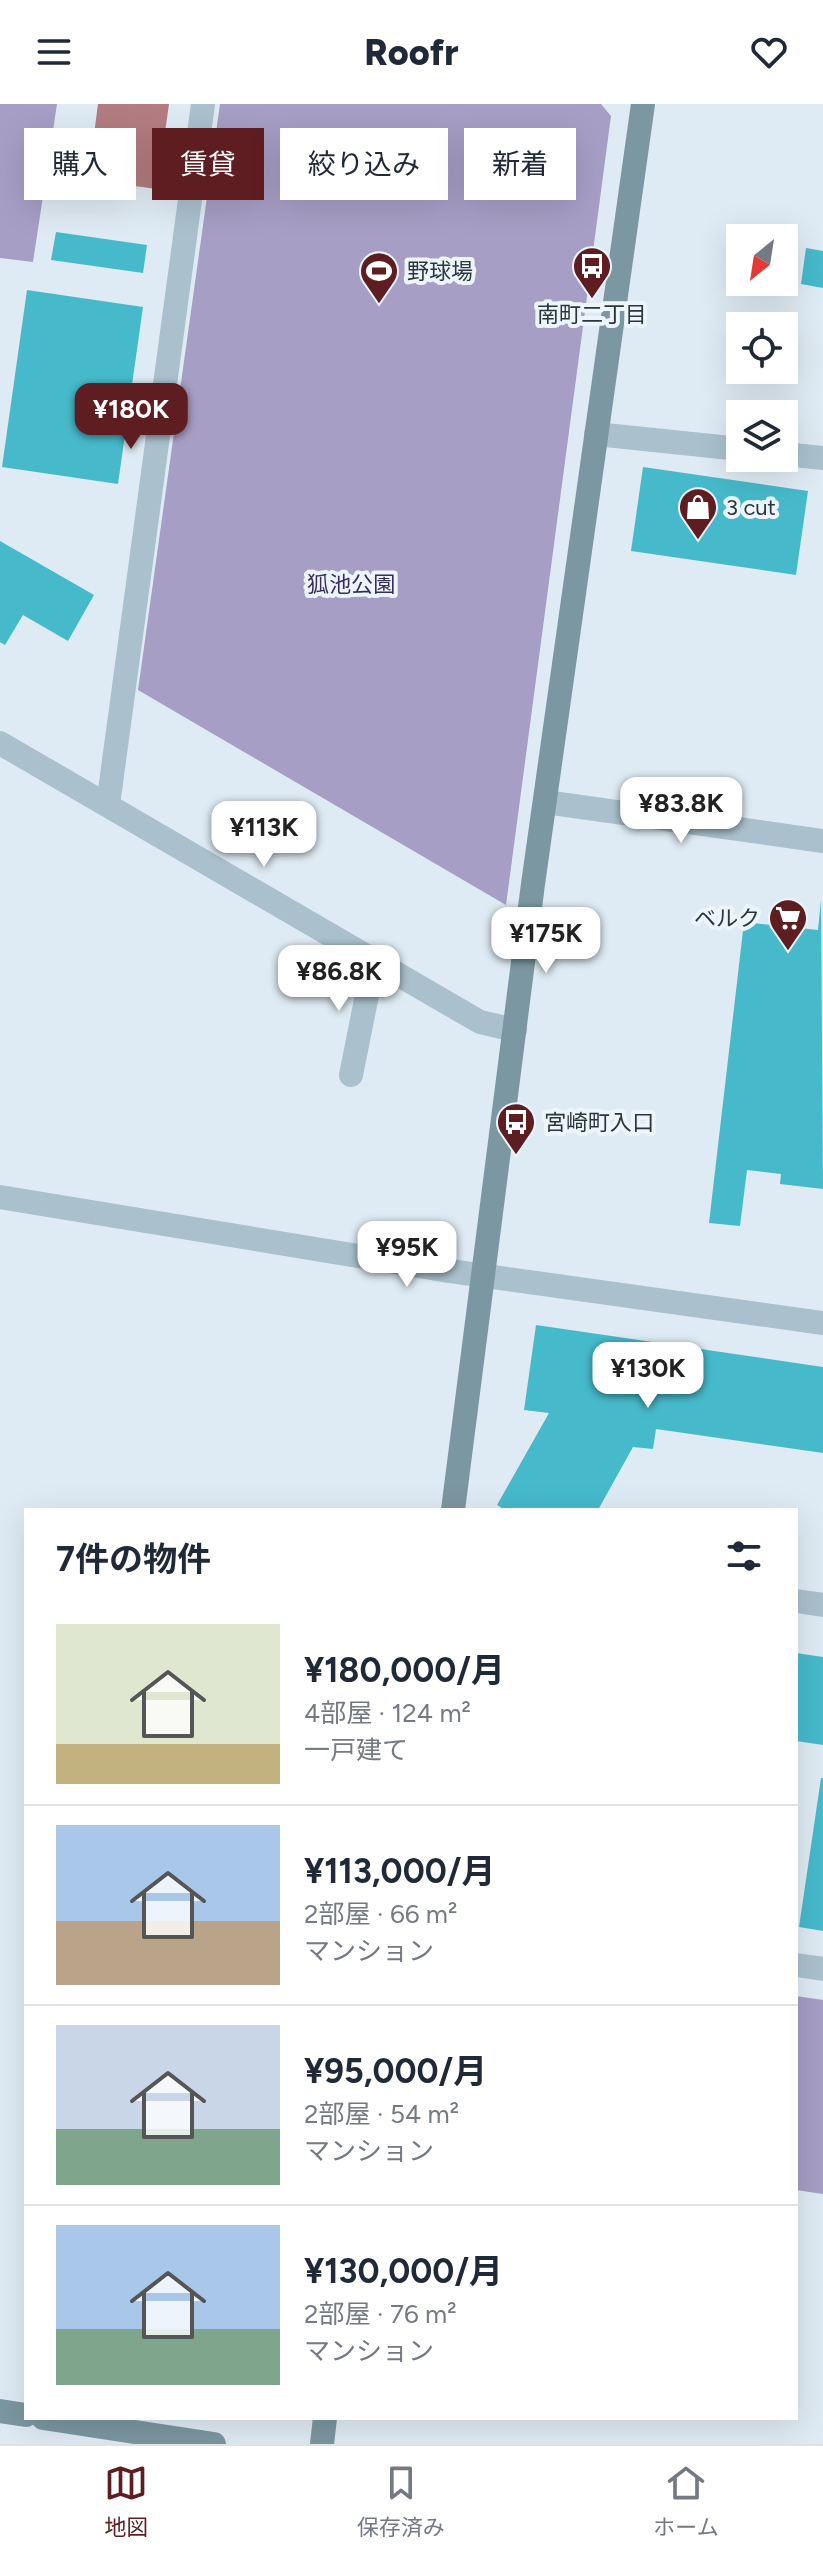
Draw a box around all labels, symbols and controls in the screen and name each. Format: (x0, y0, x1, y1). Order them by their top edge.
icon: menu (32, 30, 76, 74)
icon: heart (747, 30, 791, 74)
text: Roofr (364, 31, 459, 74)
chip: 購入 (24, 128, 136, 200)
chip: 賃貸 (152, 128, 264, 200)
chip: 絞り込み (280, 128, 448, 200)
chip: 新着 (464, 128, 576, 200)
north arrow (726, 224, 798, 296)
map controls (726, 224, 798, 472)
bus stop icon: 南町二丁目 (571, 245, 613, 300)
sports icon: 野球場 (358, 250, 400, 305)
place label: 野球場 (407, 258, 473, 285)
place label: 南町二丁目 (537, 301, 647, 328)
button: locate (726, 312, 798, 384)
pin: ¥180K (75, 383, 187, 451)
text: ¥180K (93, 393, 169, 425)
button: layers (726, 400, 798, 472)
shop icon: 3 cut (677, 486, 719, 541)
place label: 3 cut (726, 494, 776, 521)
park label: 狐池公園 (307, 571, 395, 598)
pin: ¥83.8K (616, 777, 746, 845)
text: ¥83.8K (638, 787, 724, 819)
pin: ¥113K (208, 801, 320, 869)
text: ¥113K (229, 811, 299, 843)
supermarket icon: ベルク (767, 897, 809, 952)
place label: ベルク (694, 905, 760, 932)
pin: ¥175K (490, 907, 602, 975)
text: ¥175K (509, 917, 583, 949)
pin: ¥86.8K (274, 945, 404, 1013)
text: ¥86.8K (296, 955, 382, 987)
bus stop icon: 宮崎町入口 (495, 1101, 537, 1156)
place label: 宮崎町入口 (544, 1109, 654, 1136)
pin: ¥95K (360, 1221, 454, 1289)
text: ¥95K (376, 1231, 439, 1263)
pin: ¥130K (592, 1342, 704, 1410)
text: ¥130K (610, 1352, 686, 1384)
icon: filters (722, 1534, 766, 1578)
text: 7件の物件 (56, 1539, 211, 1580)
text: ¥180,000/月 (304, 1650, 505, 1691)
icon: home (120, 1656, 216, 1752)
text: 4部屋 · 124 m² (304, 1697, 471, 1729)
text: 一戸建て (304, 1734, 408, 1766)
text: ¥113,000/月 (304, 1851, 495, 1892)
icon: home (120, 1857, 216, 1953)
text: 2部屋 · 66 m² (304, 1898, 457, 1930)
text: マンション (304, 1935, 434, 1967)
text: ¥95,000/月 (304, 2051, 487, 2092)
icon: home (120, 2057, 216, 2153)
text: 2部屋 · 54 m² (304, 2098, 459, 2130)
text: マンション (304, 2135, 434, 2167)
text: ¥130,000/月 (304, 2251, 503, 2292)
icon: home (120, 2257, 216, 2353)
text: 2部屋 · 76 m² (304, 2298, 457, 2330)
text: マンション (304, 2335, 434, 2367)
tab: 地図 (104, 2461, 148, 2541)
tab: 保存済み (357, 2461, 445, 2541)
tab: ホーム (653, 2461, 719, 2541)

